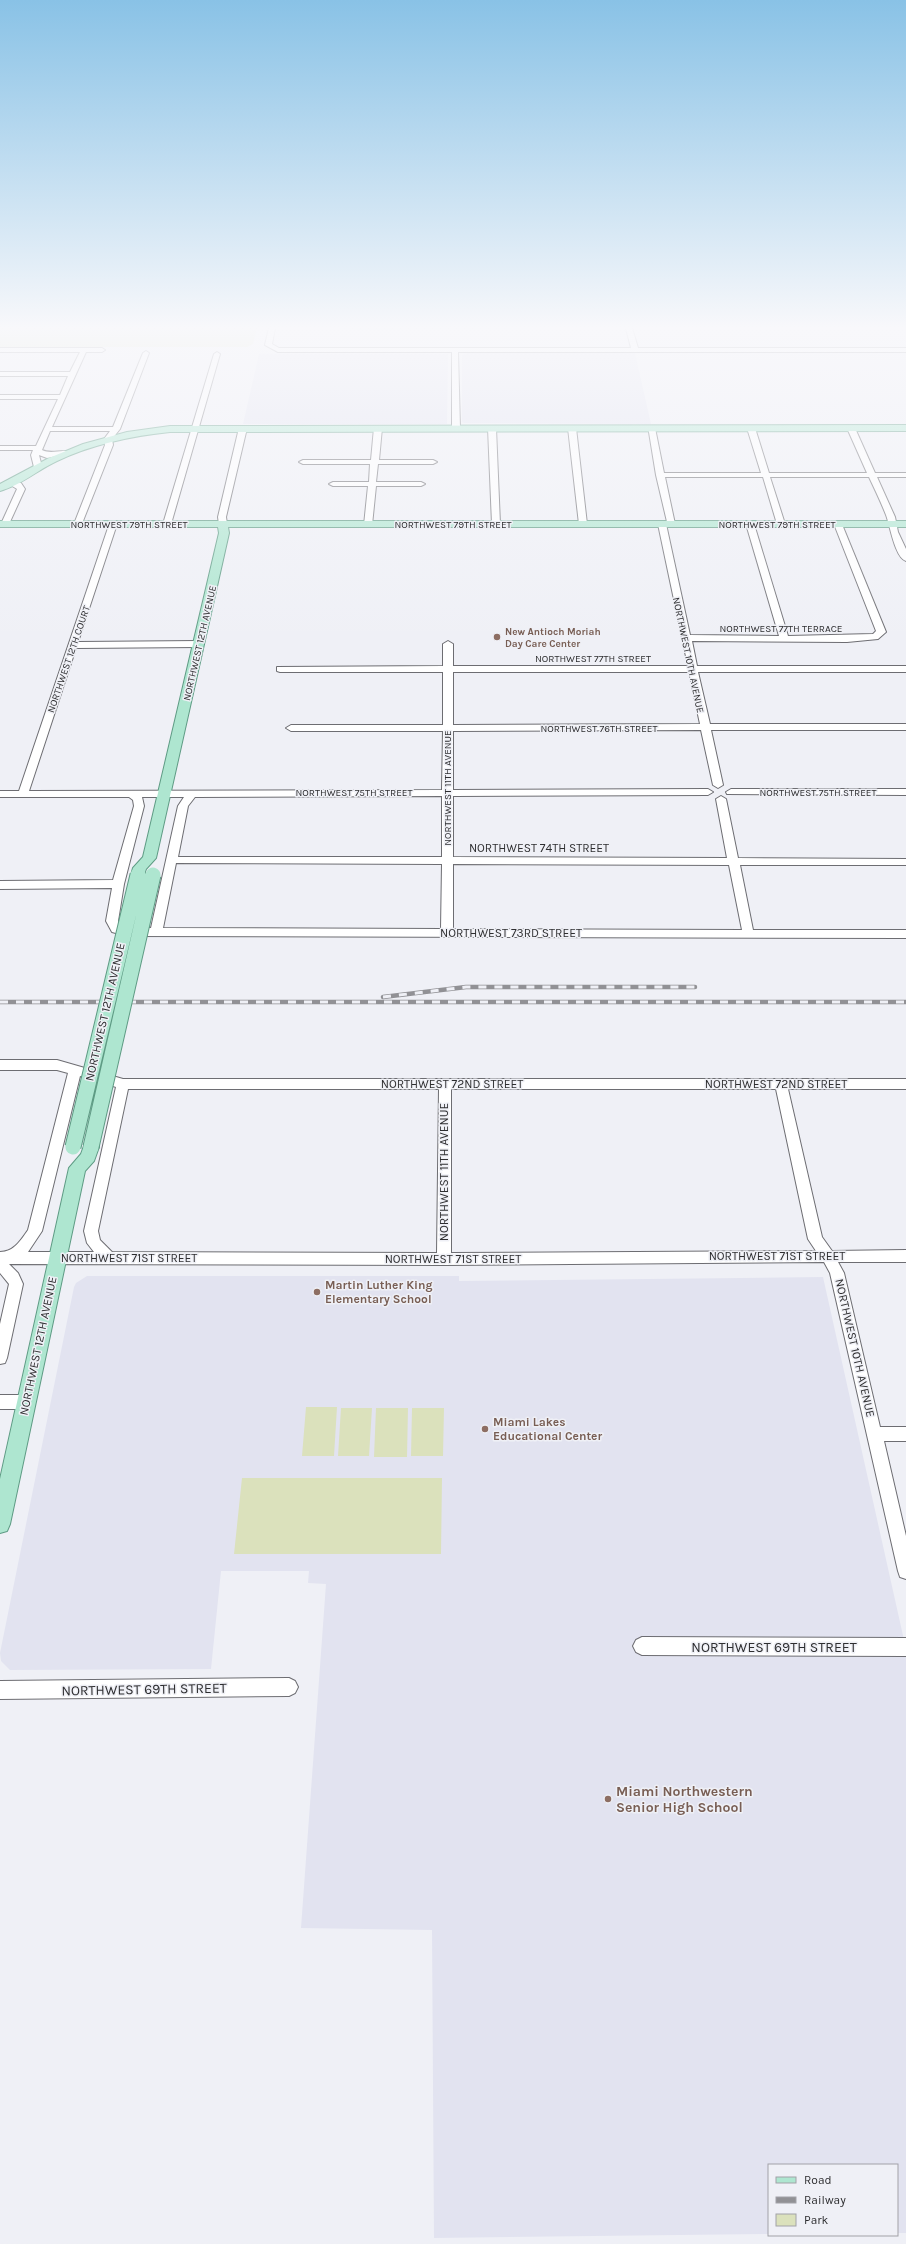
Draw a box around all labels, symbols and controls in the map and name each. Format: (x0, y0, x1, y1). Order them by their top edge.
street label: NORTHWEST 79TH STREET (70, 519, 188, 531)
street label: NORTHWEST 79TH STREET (394, 519, 512, 531)
street label: NORTHWEST 79TH STREET (718, 519, 836, 531)
street label: NORTHWEST 12TH AVENUE (181, 584, 219, 702)
street label: NORTHWEST 10TH AVENUE (670, 596, 706, 714)
street label: NORTHWEST 12TH COURT (45, 604, 93, 714)
street label: NORTHWEST 77TH TERRACE (720, 623, 842, 635)
place label: New Antioch Moriah Day Care Center (505, 626, 601, 650)
marker: New Antioch Moriah Day Care Center (492, 632, 502, 642)
street label: NORTHWEST 77TH STREET (535, 653, 651, 665)
street label: NORTHWEST 76TH STREET (540, 723, 658, 735)
street label: NORTHWEST 11TH AVENUE (442, 730, 454, 846)
street label: NORTHWEST 75TH STREET (296, 787, 412, 799)
street label: NORTHWEST 75TH STREET (760, 787, 876, 799)
street label: NORTHWEST 74TH STREET (469, 841, 609, 855)
street label: NORTHWEST 73RD STREET (440, 926, 582, 940)
street label: NORTHWEST 12TH AVENUE (82, 941, 128, 1083)
street label: NORTHWEST 72ND STREET (381, 1077, 523, 1091)
street label: NORTHWEST 72ND STREET (705, 1077, 847, 1091)
street label: NORTHWEST 11TH AVENUE (437, 1103, 451, 1241)
street label: NORTHWEST 71ST STREET (709, 1249, 845, 1263)
street label: NORTHWEST 71ST STREET (61, 1251, 197, 1265)
street label: NORTHWEST 71ST STREET (385, 1252, 521, 1266)
street label: NORTHWEST 12TH AVENUE (16, 1275, 60, 1417)
street label: NORTHWEST 10TH AVENUE (832, 1277, 878, 1419)
place label: Martin Luther King Elementary School (325, 1278, 432, 1306)
marker: Martin Luther King Elementary School (312, 1287, 322, 1297)
place label: Miami Lakes Educational Center (493, 1415, 602, 1443)
marker: Miami Lakes Educational Center (480, 1424, 490, 1434)
street label: NORTHWEST 69TH STREET (691, 1639, 857, 1656)
street label: NORTHWEST 69TH STREET (61, 1680, 227, 1699)
place label: Miami Northwestern Senior High School (616, 1783, 753, 1816)
marker: Miami Northwestern Senior High School (603, 1794, 613, 1804)
legend (768, 2164, 898, 2236)
text: Road (804, 2173, 832, 2187)
text: Railway (804, 2193, 846, 2207)
text: Park (804, 2213, 829, 2227)

